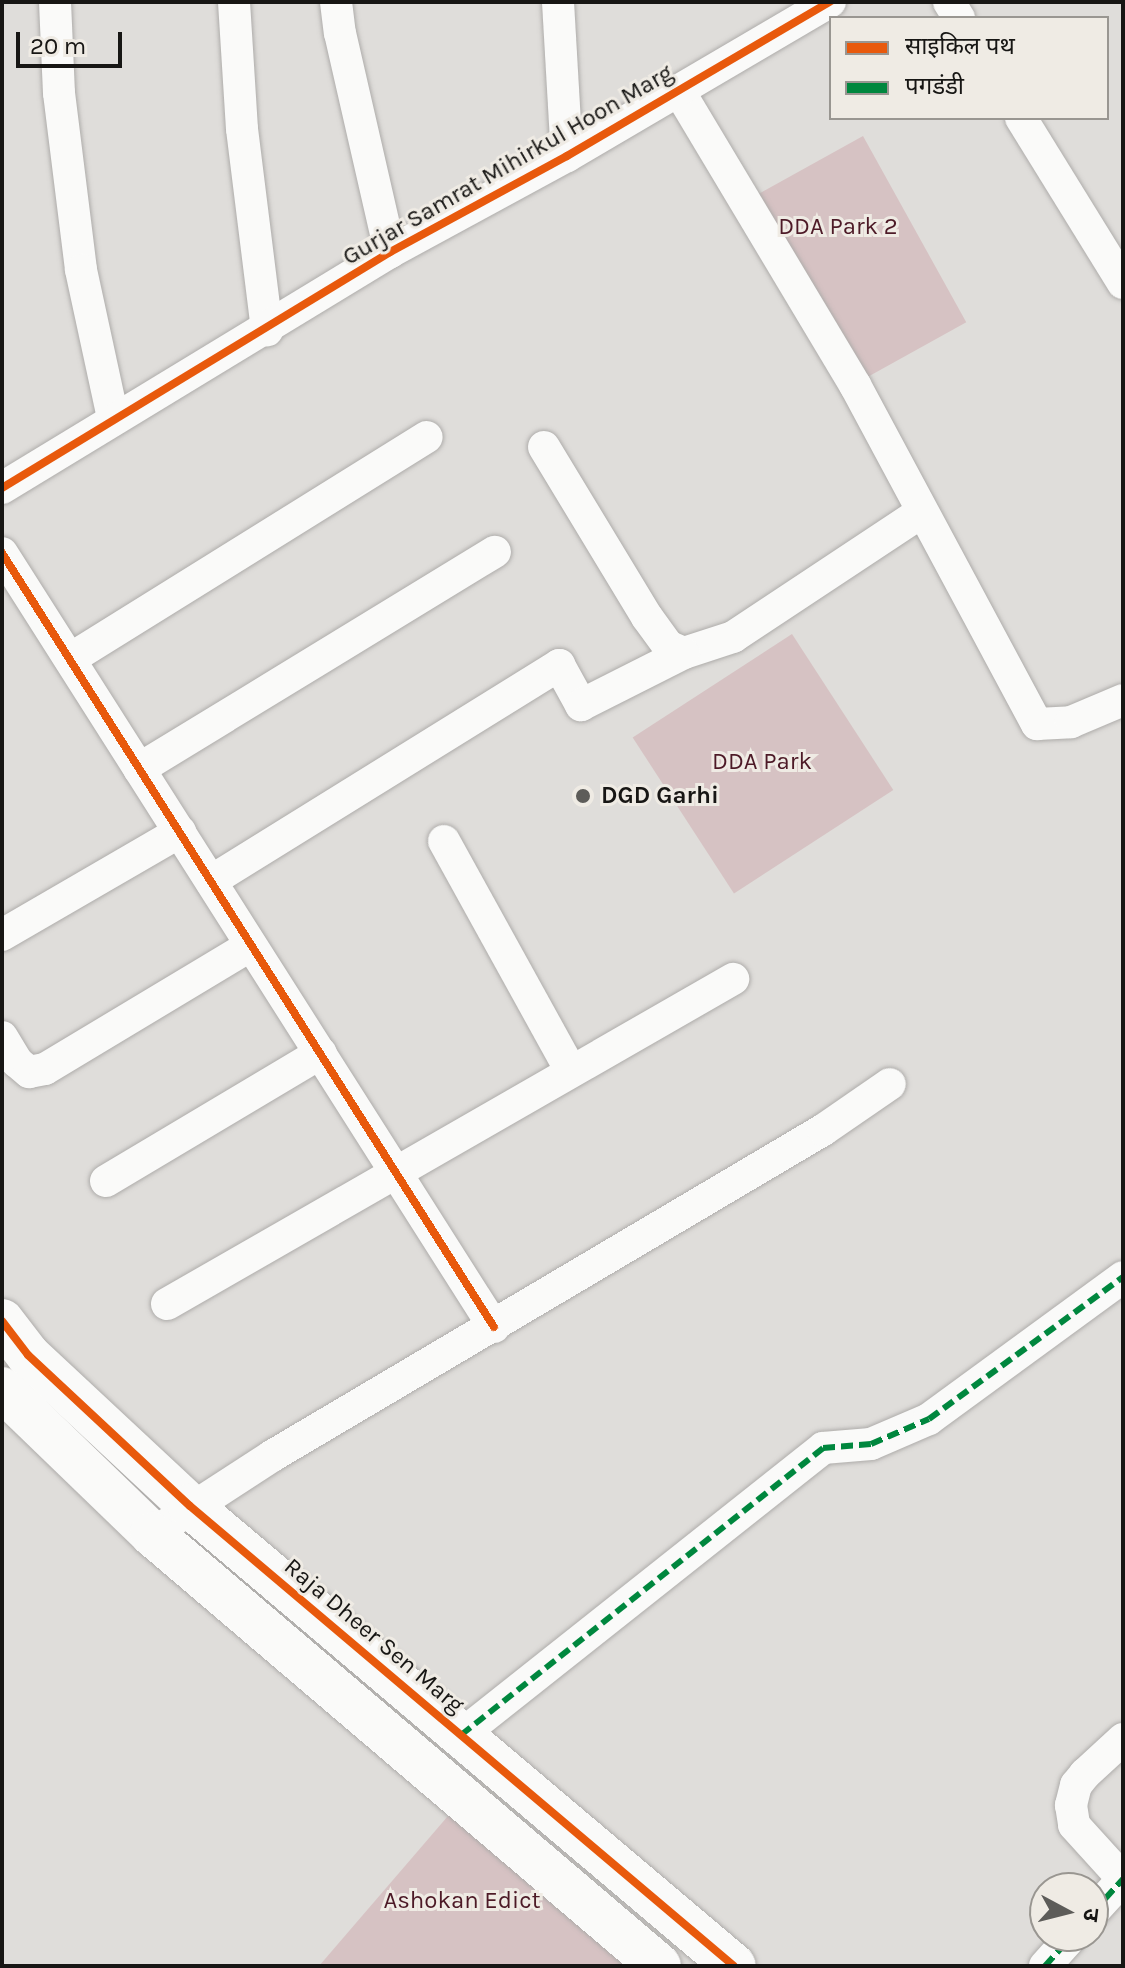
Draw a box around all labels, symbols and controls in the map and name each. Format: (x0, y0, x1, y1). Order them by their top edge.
scale bar (20, 16, 126, 66)
legend (829, 16, 1109, 120)
text: 20 m (30, 32, 86, 60)
text: साइकिल पथ (905, 32, 1015, 60)
street label: Gurjar Samrat Mihirkul Hoon Marg (338, 58, 678, 272)
text: पगडंडी (905, 72, 964, 100)
park label: DDA Park 2 (778, 213, 898, 241)
park label: DDA Park (712, 748, 812, 776)
place label: DGD Garhi (601, 782, 719, 810)
marker: DGD Garhi (572, 785, 594, 807)
street label: Raja Dheer Sen Marg (278, 1552, 470, 1720)
north arrow (1029, 1872, 1109, 1952)
park label: Ashokan Edict (383, 1887, 541, 1915)
text: उ (1077, 1907, 1105, 1923)

